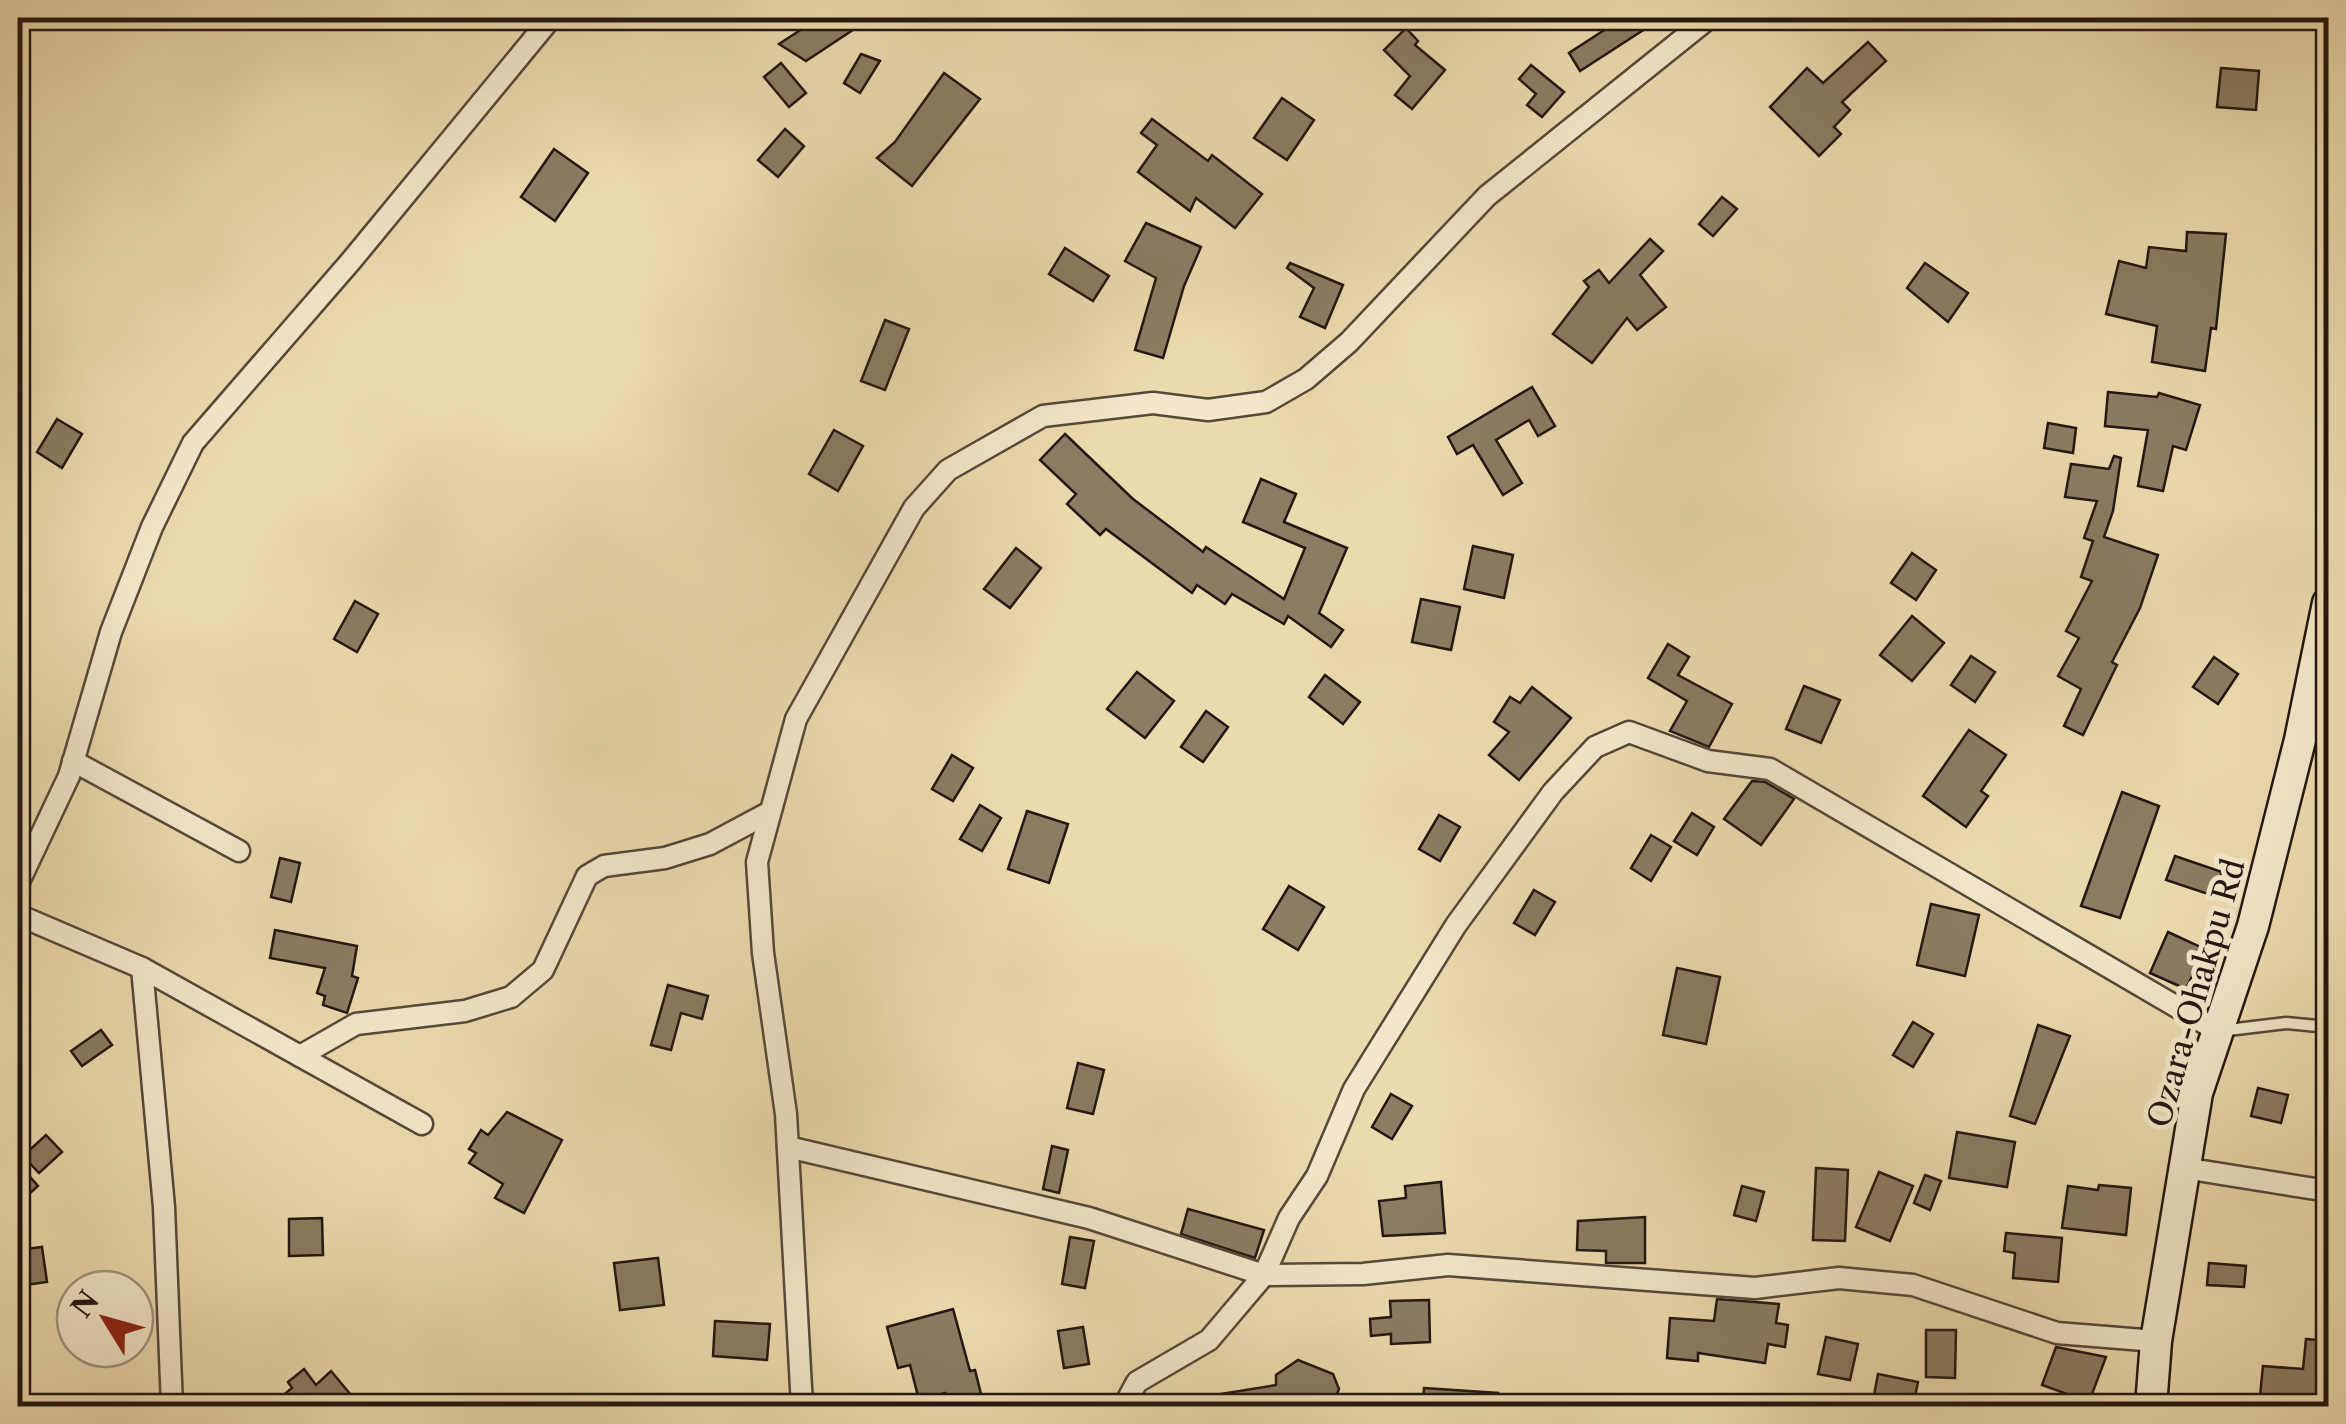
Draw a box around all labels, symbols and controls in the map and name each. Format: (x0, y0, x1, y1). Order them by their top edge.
street label: Ozara-Ohakpu Rd (2139, 854, 2253, 1132)
north arrow (55, 1269, 155, 1369)
text: N (64, 1284, 106, 1324)

